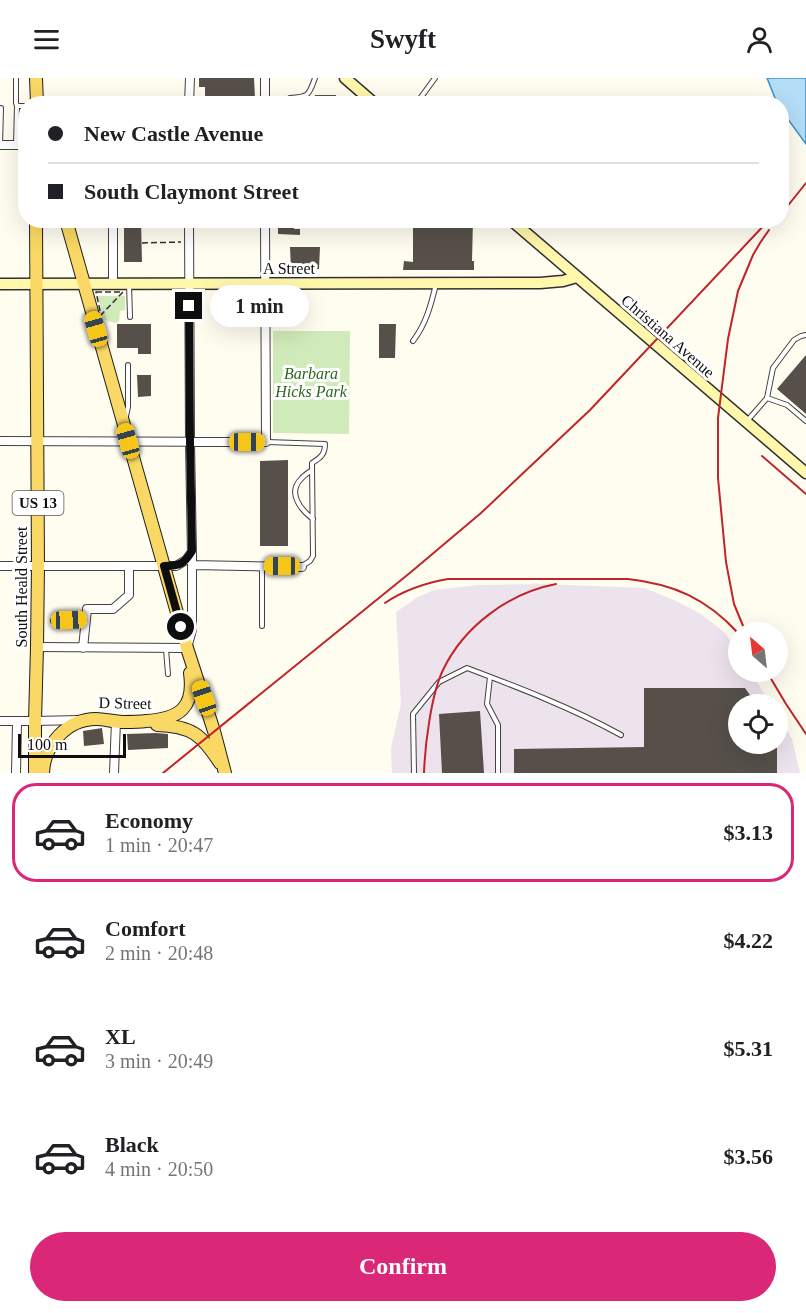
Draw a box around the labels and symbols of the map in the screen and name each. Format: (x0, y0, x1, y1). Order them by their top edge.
street label: A Street (263, 260, 316, 277)
callout: 1 min (210, 285, 309, 327)
street label: Christiana Avenue (618, 291, 718, 381)
route end (175, 292, 202, 319)
car (82, 309, 110, 349)
park label: Barbara Hicks Park (274, 365, 348, 400)
car (114, 421, 142, 461)
car (229, 433, 265, 451)
road number: US 13 (12, 491, 63, 515)
street label: South Heald Street (13, 526, 30, 647)
car (264, 557, 300, 575)
car (51, 610, 87, 630)
route start (167, 613, 194, 640)
north arrow (728, 622, 788, 682)
car (190, 678, 218, 718)
street label: D Street (98, 694, 152, 712)
scale bar (18, 731, 126, 758)

